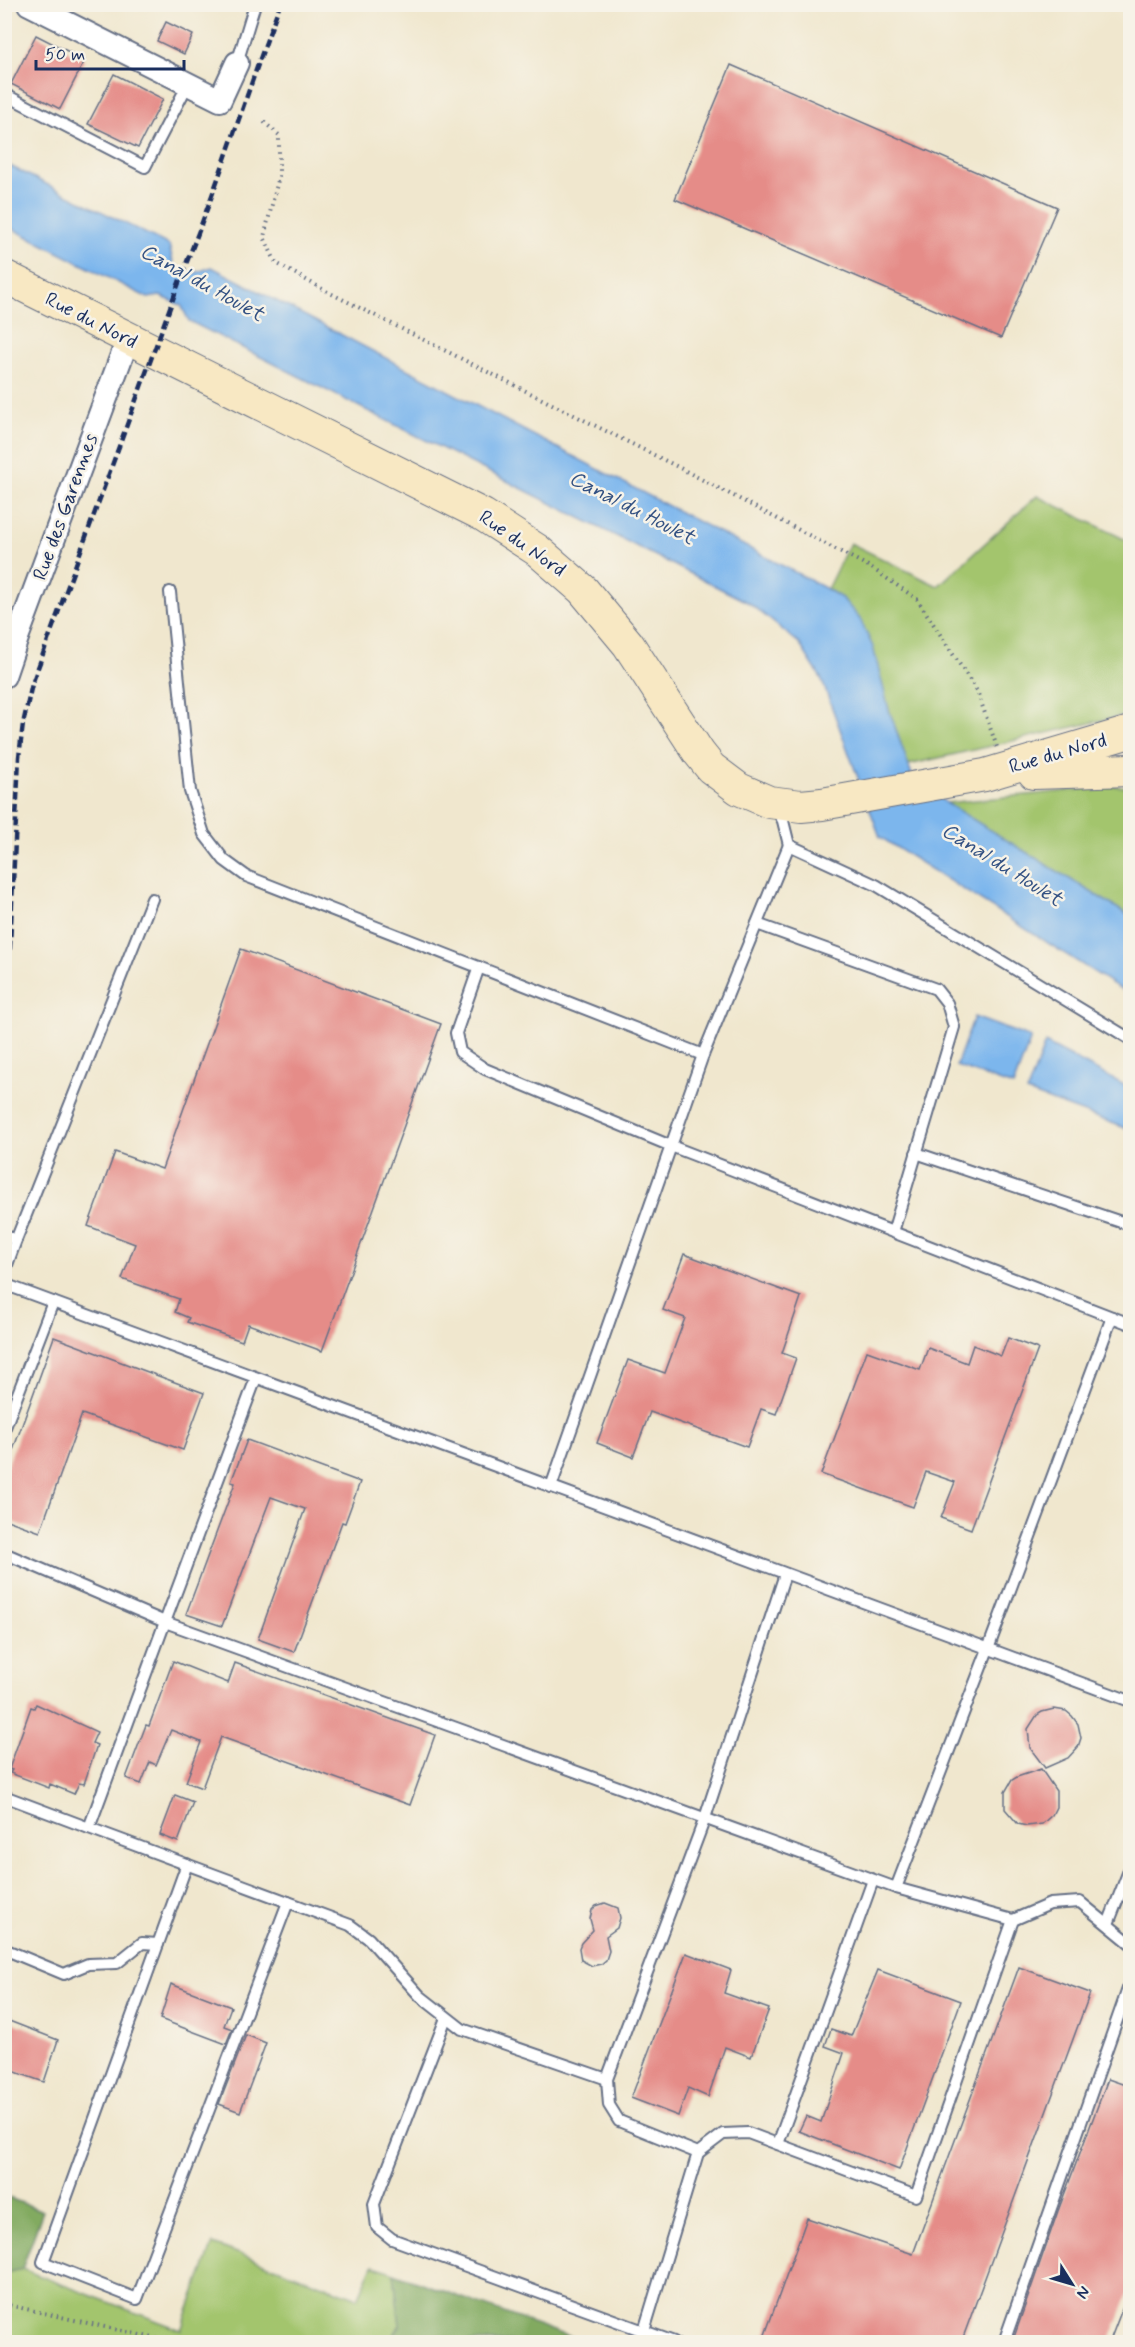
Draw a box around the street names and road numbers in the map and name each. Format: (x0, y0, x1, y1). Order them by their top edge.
street label: Rue du Nord (40, 286, 142, 356)
street label: Rue des Garennes (27, 430, 105, 584)
street label: Rue du Nord (473, 504, 571, 584)
street label: Rue du Nord (1006, 727, 1110, 781)

